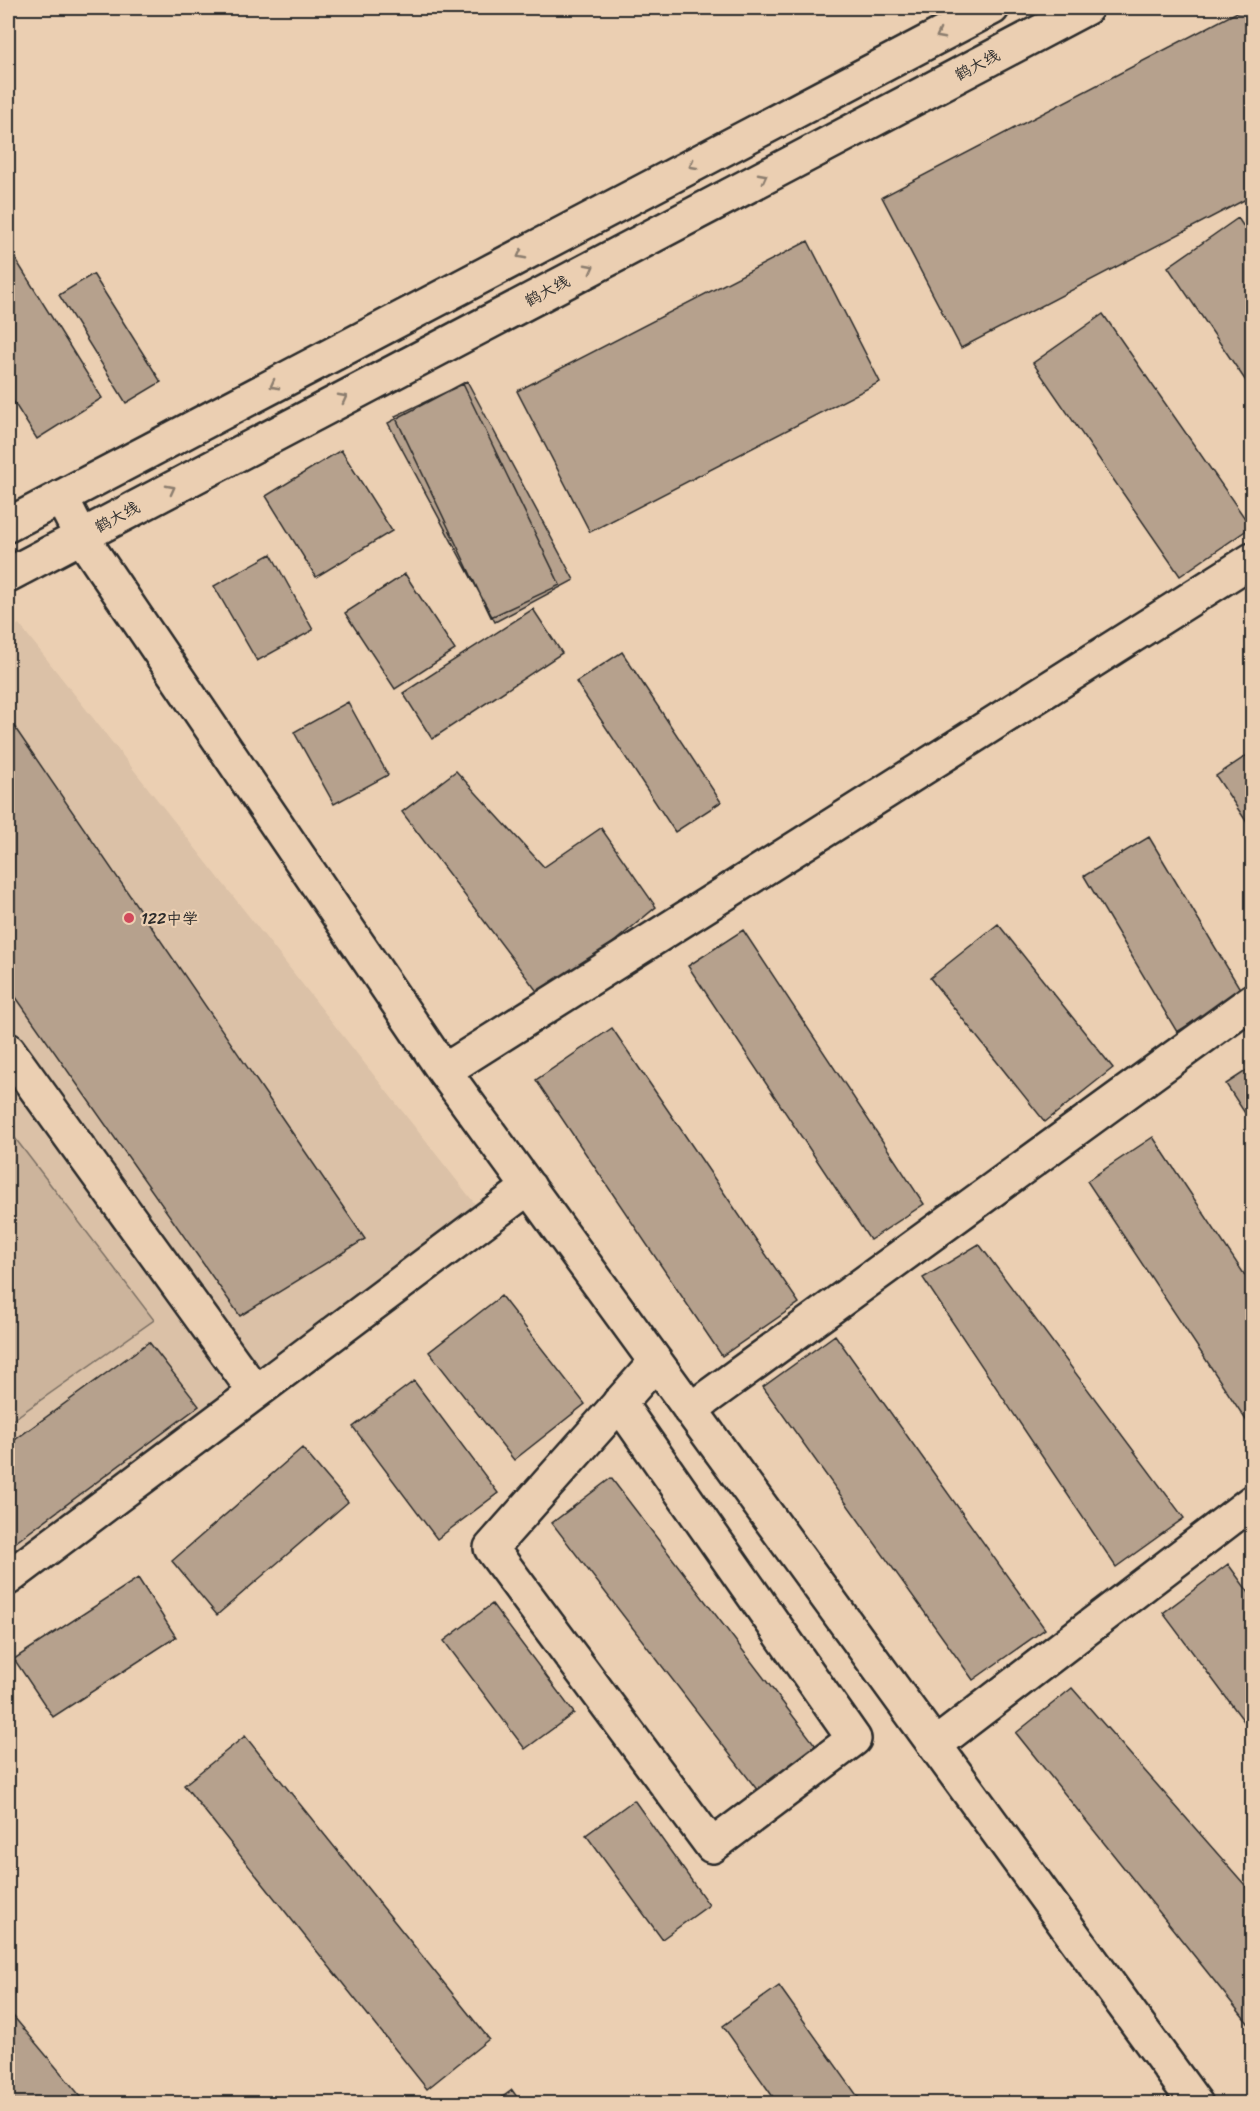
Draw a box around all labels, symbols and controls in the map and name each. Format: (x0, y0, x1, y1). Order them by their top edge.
one-way arrow (936, 28, 946, 39)
street label: 鹤大线 (949, 41, 1005, 89)
one-way arrow (689, 157, 700, 169)
one-way arrow (757, 173, 767, 184)
one-way arrow (516, 248, 527, 259)
one-way arrow (584, 264, 595, 275)
street label: 鹤大线 (519, 267, 575, 315)
one-way arrow (269, 378, 280, 389)
one-way arrow (337, 394, 348, 405)
one-way arrow (165, 485, 175, 496)
street label: 鹤大线 (89, 493, 145, 541)
place label: 122中学 (141, 904, 198, 933)
marker: 122中学 (122, 911, 136, 925)

